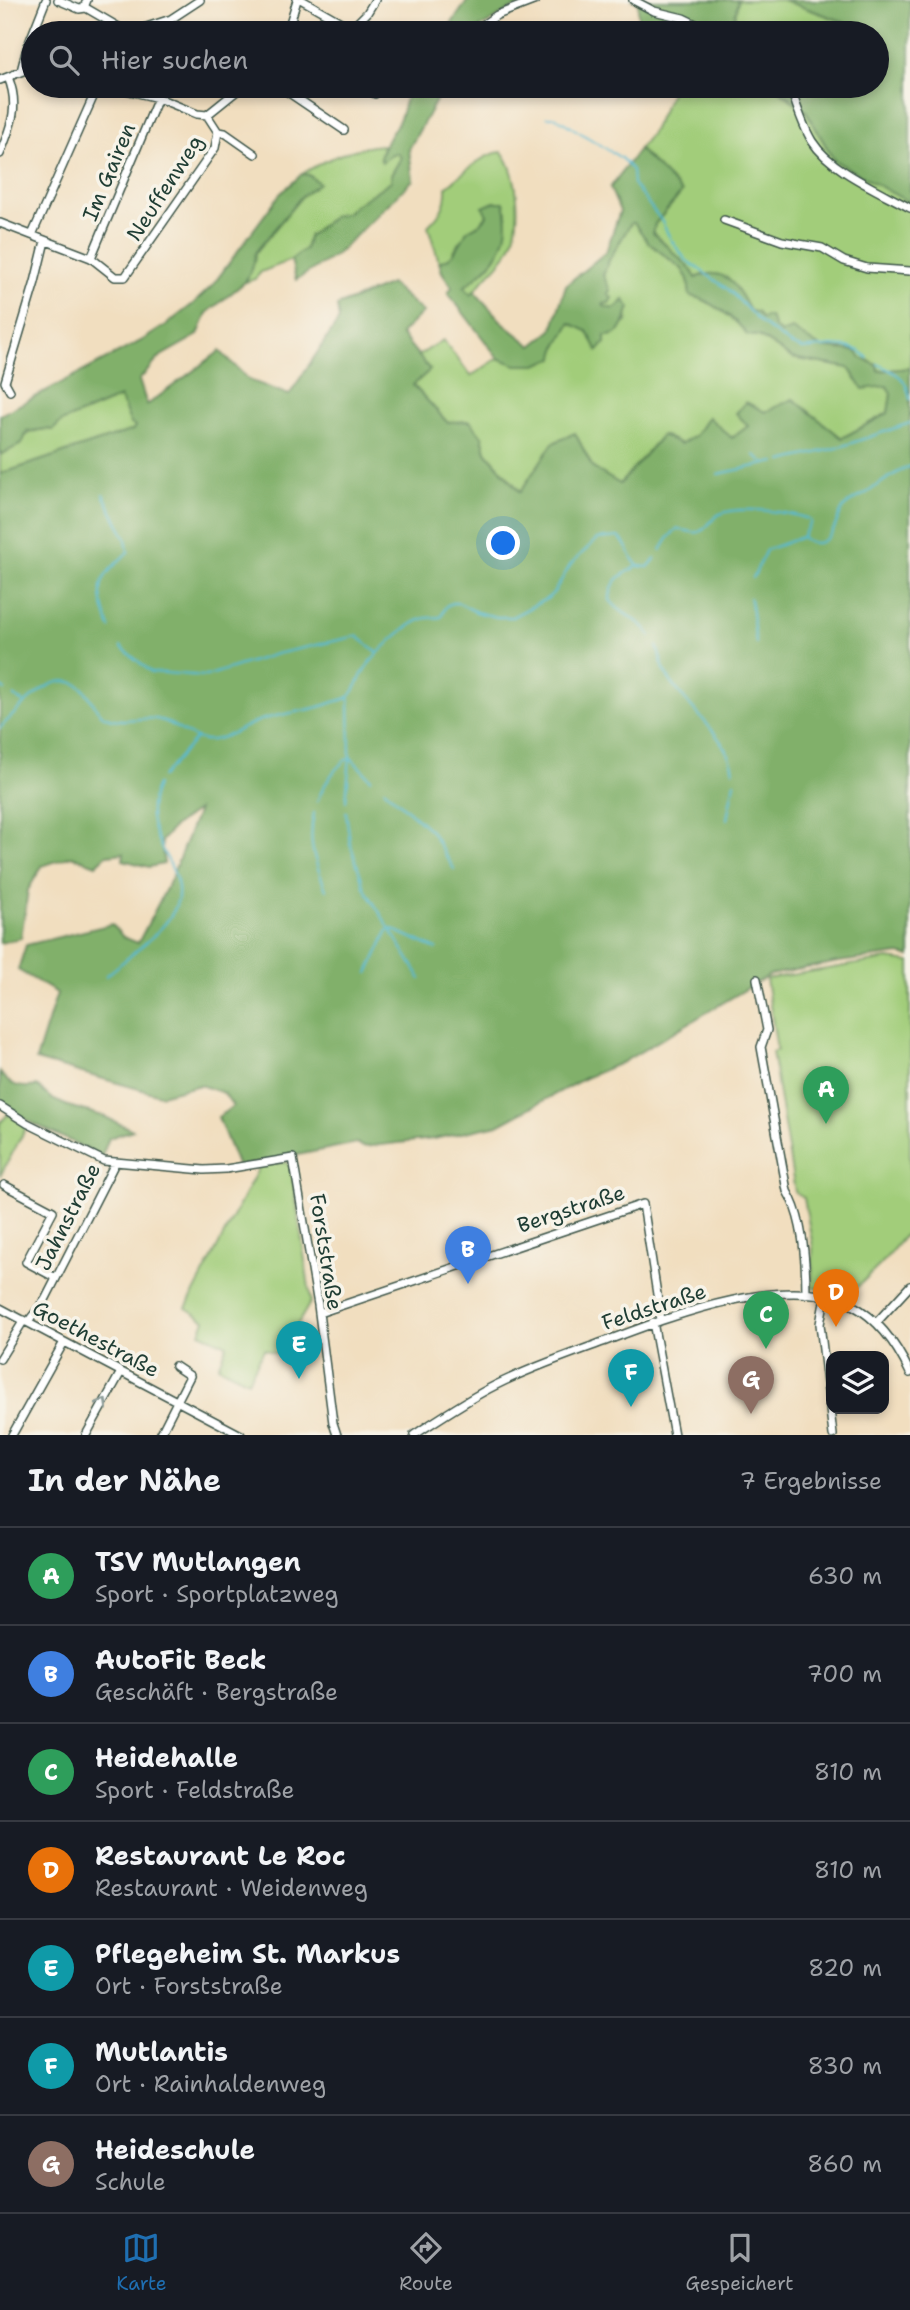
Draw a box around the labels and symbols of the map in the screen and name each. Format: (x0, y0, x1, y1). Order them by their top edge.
street label: Im Gairen (76, 119, 142, 225)
street label: Neuffenweg (120, 130, 210, 246)
your location (486, 526, 520, 560)
pin: A (803, 1066, 849, 1124)
street label: Jahnstraße (29, 1158, 107, 1276)
street label: Bergstraße (514, 1178, 628, 1240)
street label: Forststraße (303, 1192, 349, 1312)
pin: B (445, 1226, 491, 1284)
pin: D (813, 1269, 859, 1327)
street label: Feldstraße (598, 1277, 710, 1337)
pin: C (743, 1291, 789, 1349)
street label: Goethestraße (28, 1294, 164, 1384)
pin: E (276, 1321, 322, 1379)
pin: F (608, 1349, 654, 1407)
pin: G (728, 1356, 774, 1414)
one-way arrow (95, 1398, 108, 1411)

